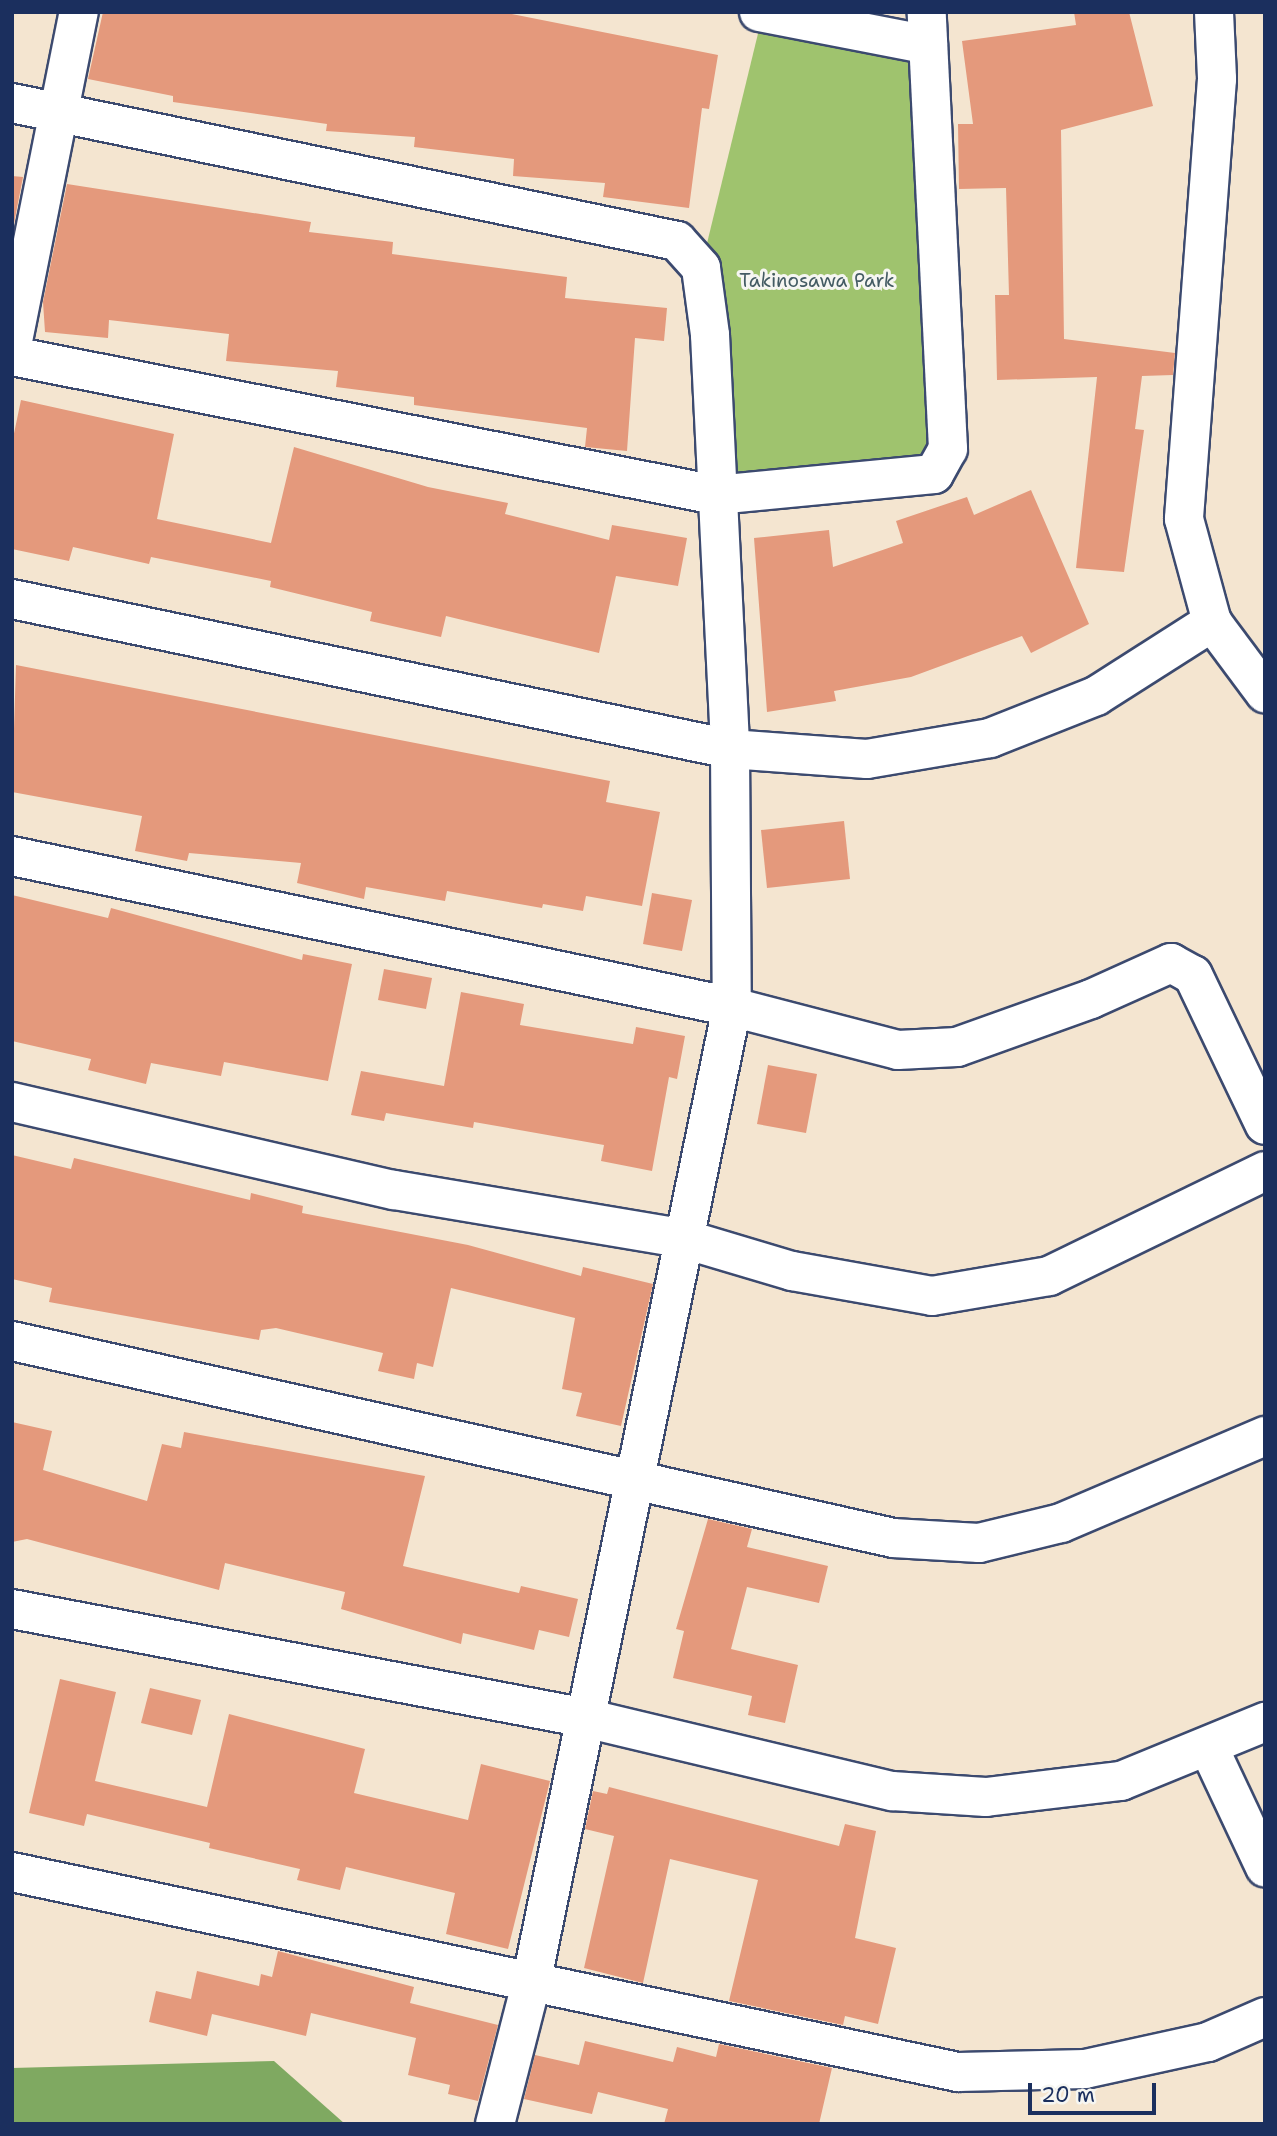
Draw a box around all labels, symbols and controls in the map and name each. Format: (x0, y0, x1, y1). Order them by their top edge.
park label: Takinosawa Park (739, 270, 895, 292)
scale bar (1032, 2070, 1160, 2114)
text: 20 m (1041, 2081, 1095, 2109)

